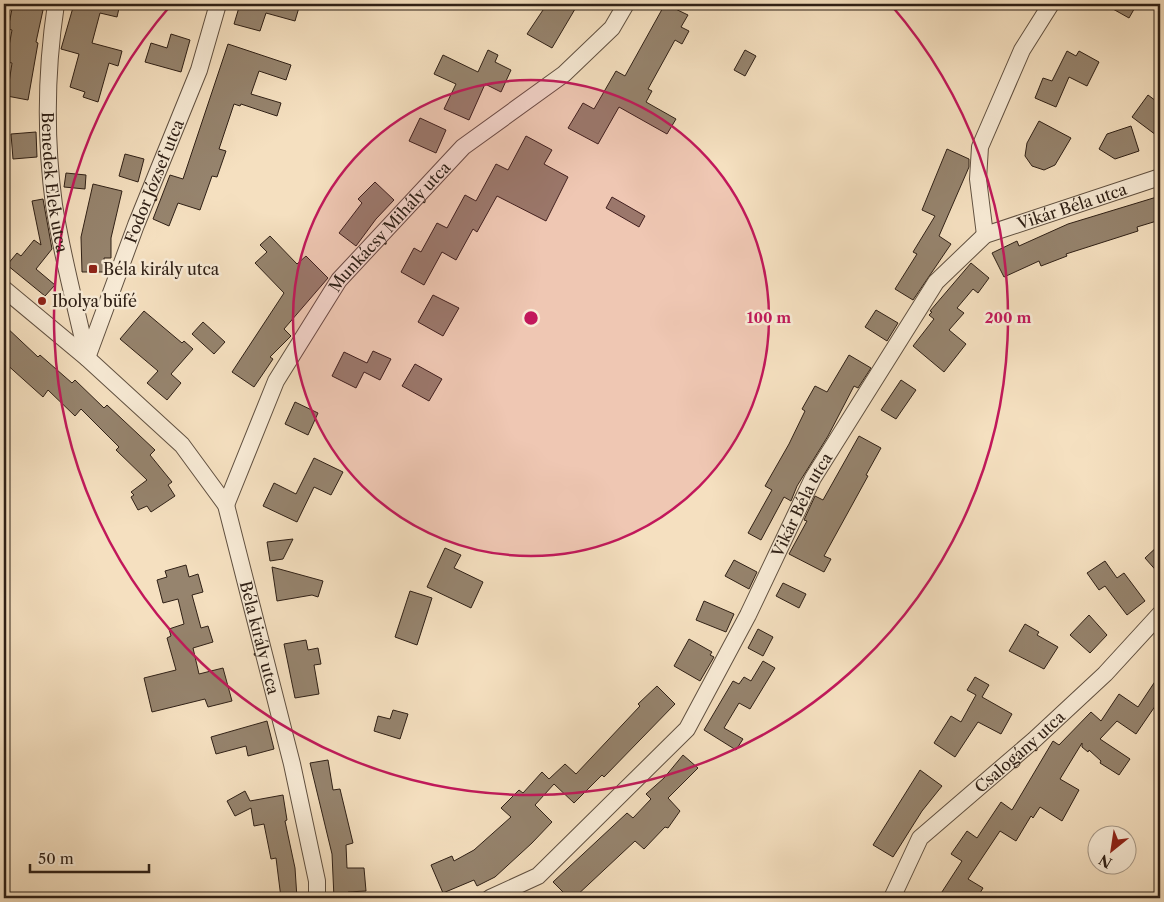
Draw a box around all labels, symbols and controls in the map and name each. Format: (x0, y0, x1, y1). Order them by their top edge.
street label: Benedek Elek utca (38, 112, 73, 255)
street label: Fodor József utca (120, 116, 188, 246)
street label: Munkácsy Mihály utca (324, 157, 455, 295)
street label: Vikár Béla utca (1014, 179, 1130, 234)
place label: Béla király utca (103, 259, 220, 279)
marker: Béla király utca (87, 263, 99, 275)
place label: Ibolya büfé (52, 291, 137, 311)
marker: Ibolya büfé (36, 295, 48, 307)
text: 100 m (747, 308, 791, 327)
text: 200 m (985, 308, 1031, 327)
centre of rings (522, 309, 540, 327)
street label: Vikár Béla utca (767, 448, 837, 561)
street label: Béla király utca (236, 579, 284, 697)
street label: Csalogány utca (970, 706, 1069, 797)
north arrow (1086, 824, 1136, 874)
scale bar (30, 842, 149, 874)
text: 50 m (38, 849, 74, 868)
text: N (1096, 850, 1115, 872)

